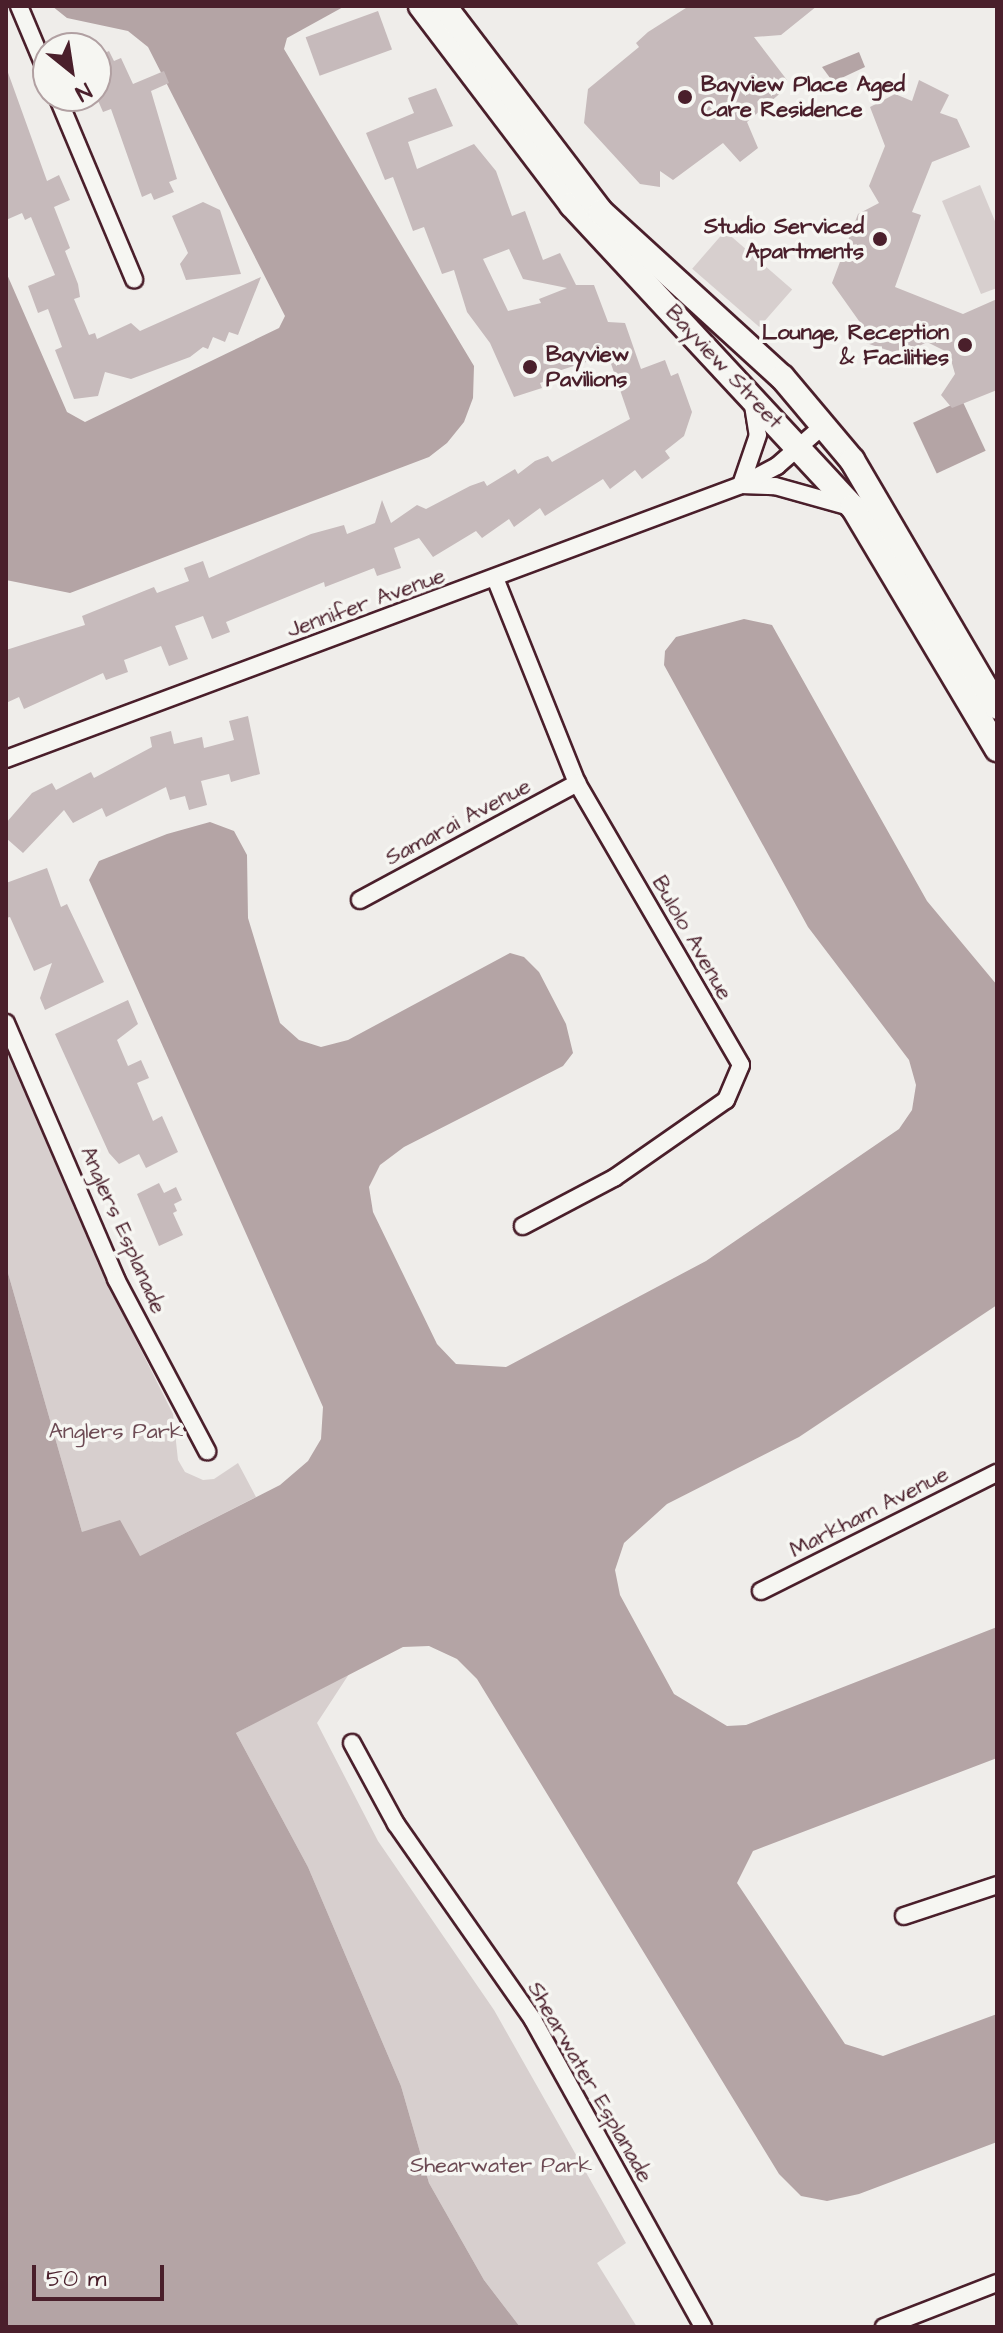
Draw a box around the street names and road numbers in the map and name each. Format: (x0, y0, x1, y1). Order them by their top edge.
street label: Bayview Street (660, 299, 788, 435)
street label: Jennifer Avenue (283, 562, 449, 644)
street label: Samarai Avenue (381, 773, 535, 871)
street label: Bulolo Avenue (646, 871, 738, 1005)
street label: Anglers Esplanade (74, 1142, 172, 1318)
street label: Markham Avenue (785, 1461, 953, 1563)
street label: Shearwater Esplanade (522, 1977, 658, 2187)

